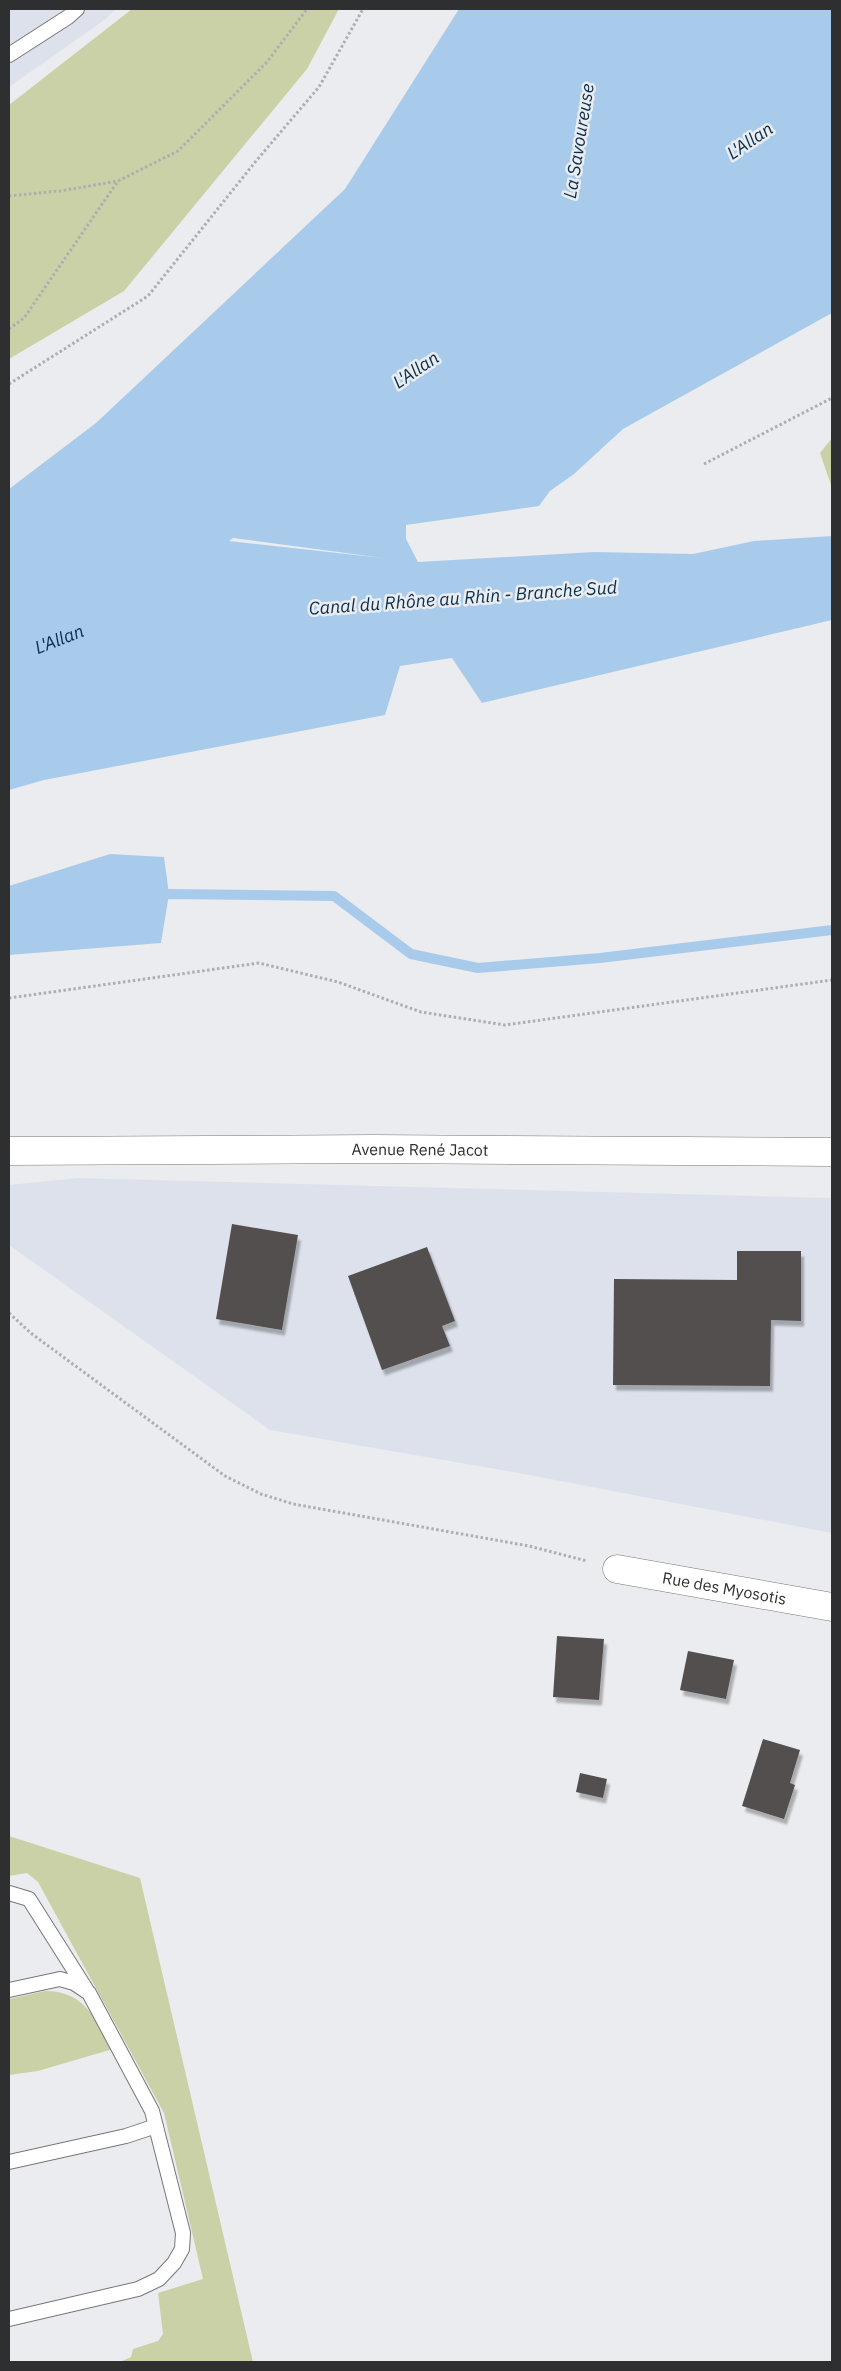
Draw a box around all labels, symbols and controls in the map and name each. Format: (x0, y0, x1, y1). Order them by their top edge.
water label: La Savoureuse (558, 82, 599, 200)
water label: L'Allan (722, 117, 777, 164)
water label: L'Allan (388, 346, 443, 393)
water label: Canal du Rhône au Rhin - Branche Sud (308, 575, 618, 620)
water label: L'Allan (31, 619, 87, 659)
street label: Avenue René Jacot (351, 1139, 489, 1160)
street label: Rue des Myosotis (661, 1567, 788, 1609)

